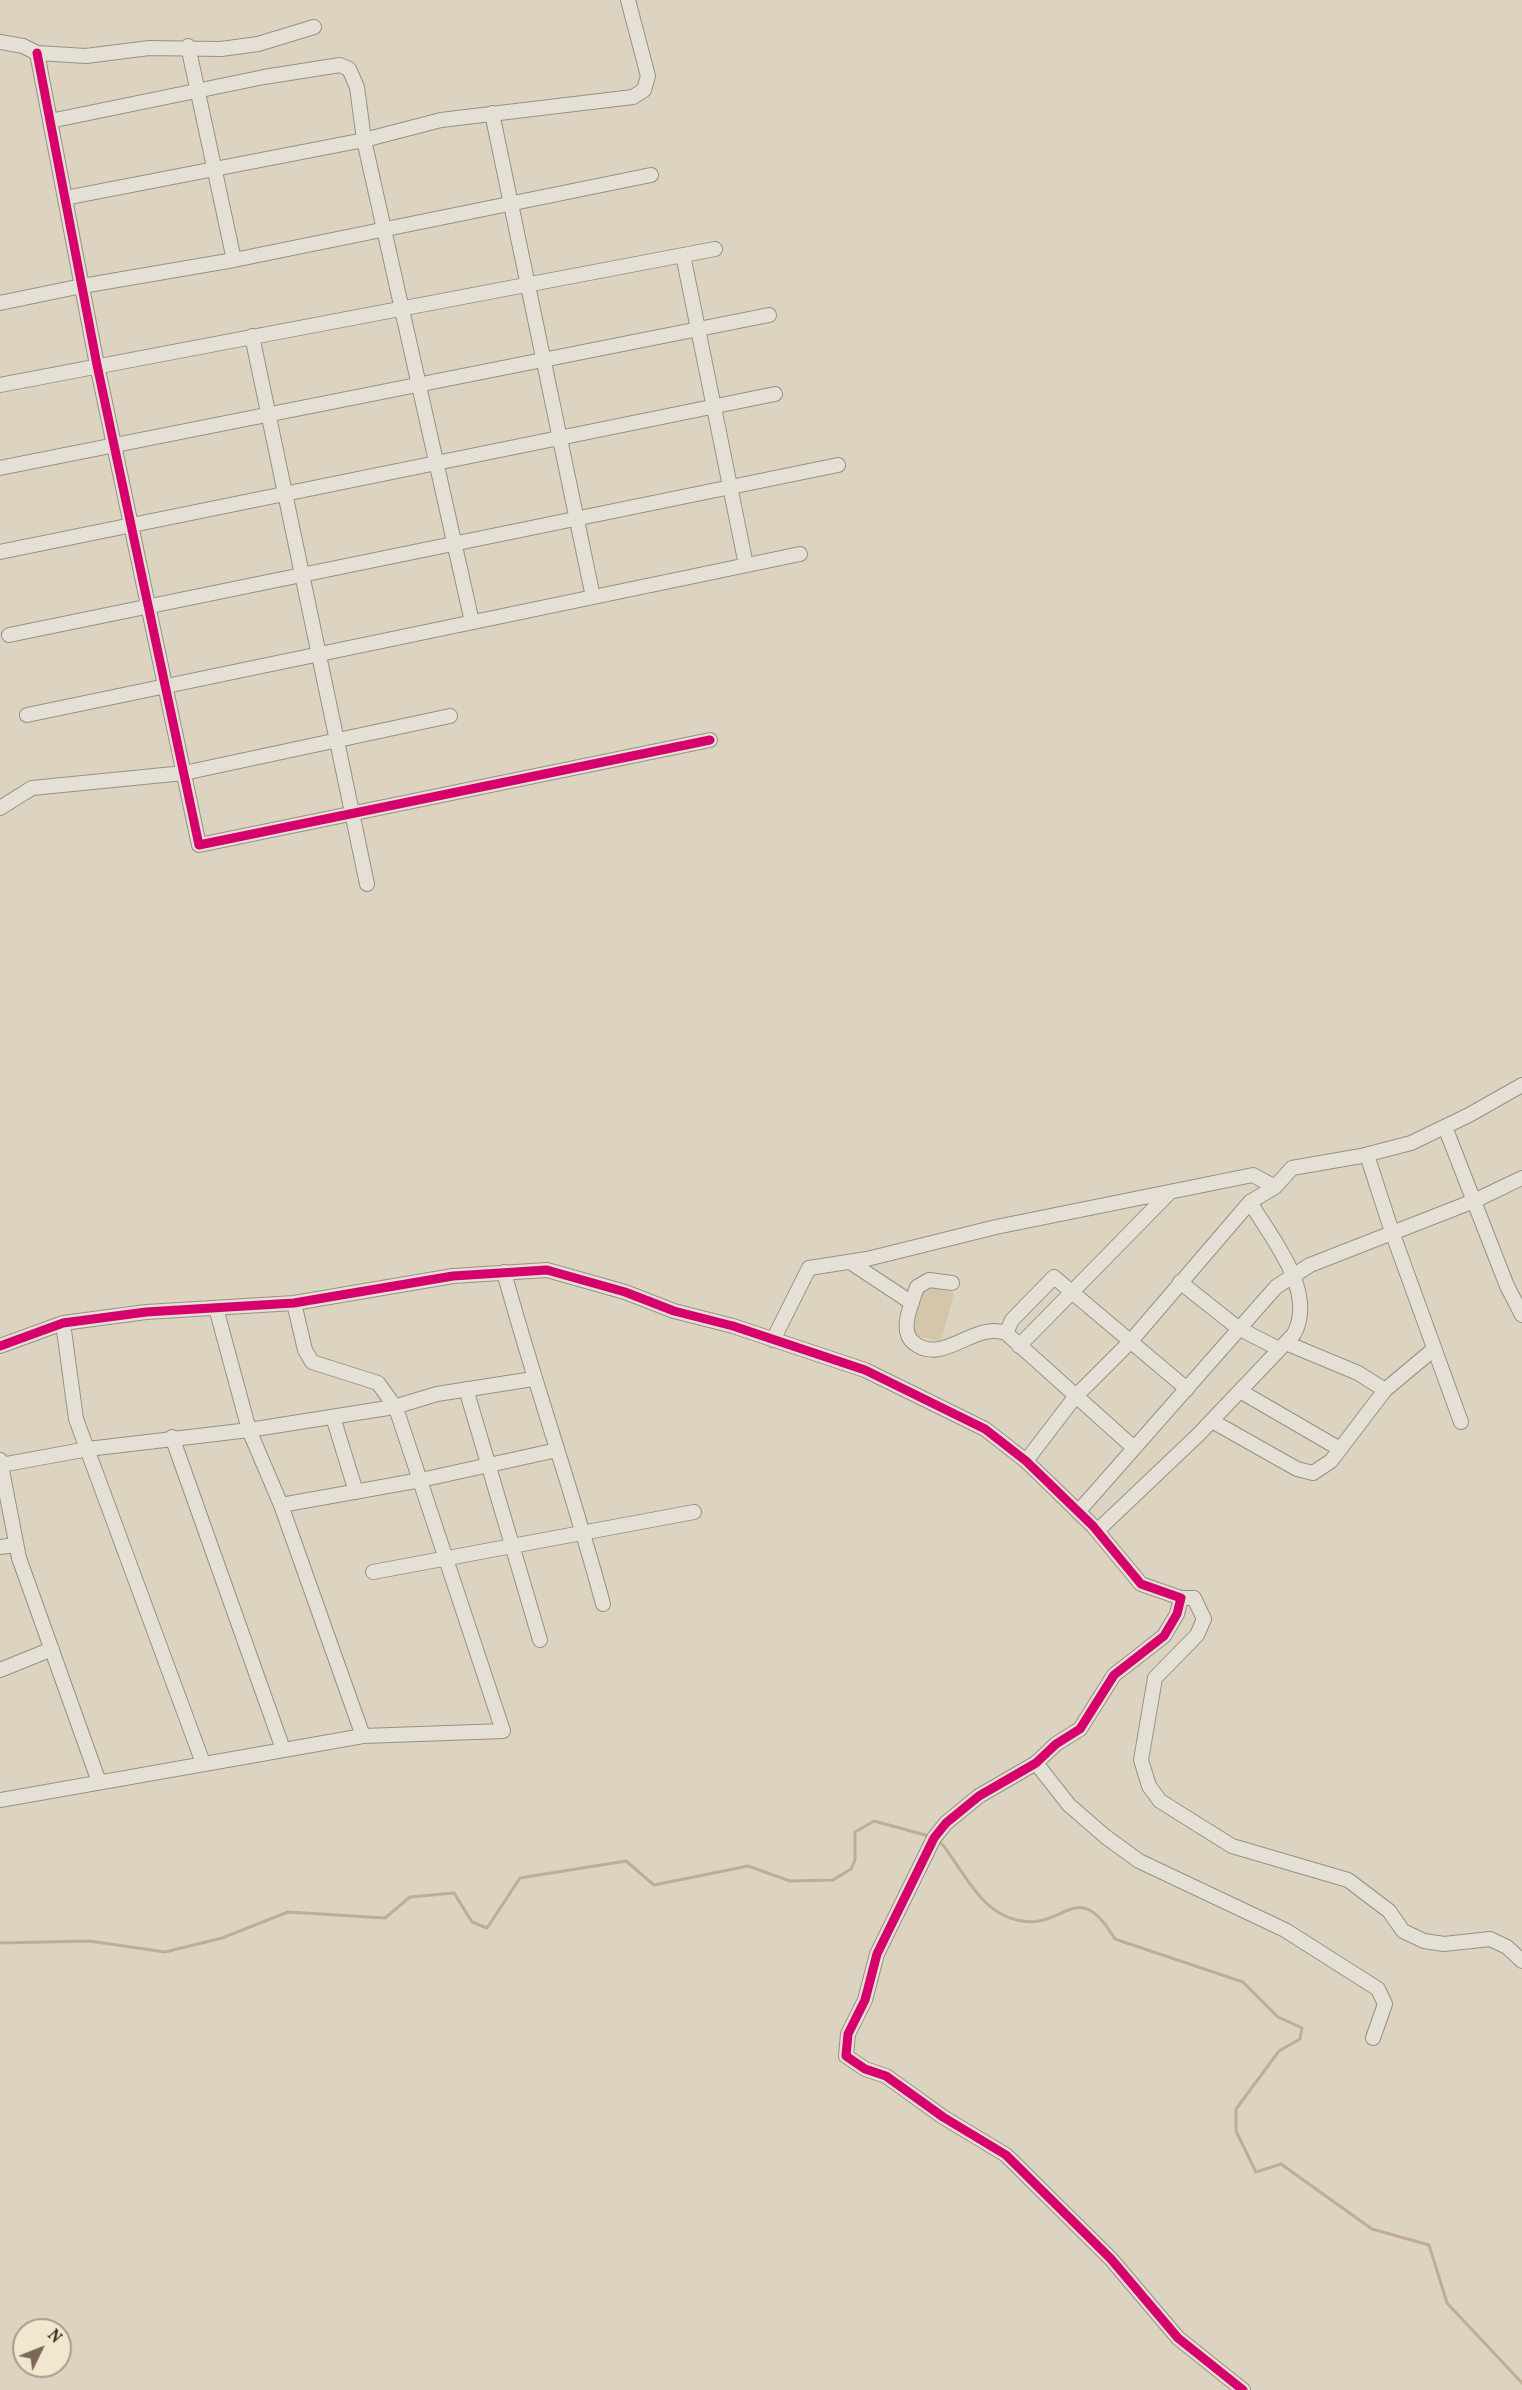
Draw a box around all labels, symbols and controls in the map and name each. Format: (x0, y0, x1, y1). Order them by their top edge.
north arrow (12, 2318, 72, 2378)
text: N (42, 2325, 66, 2349)

